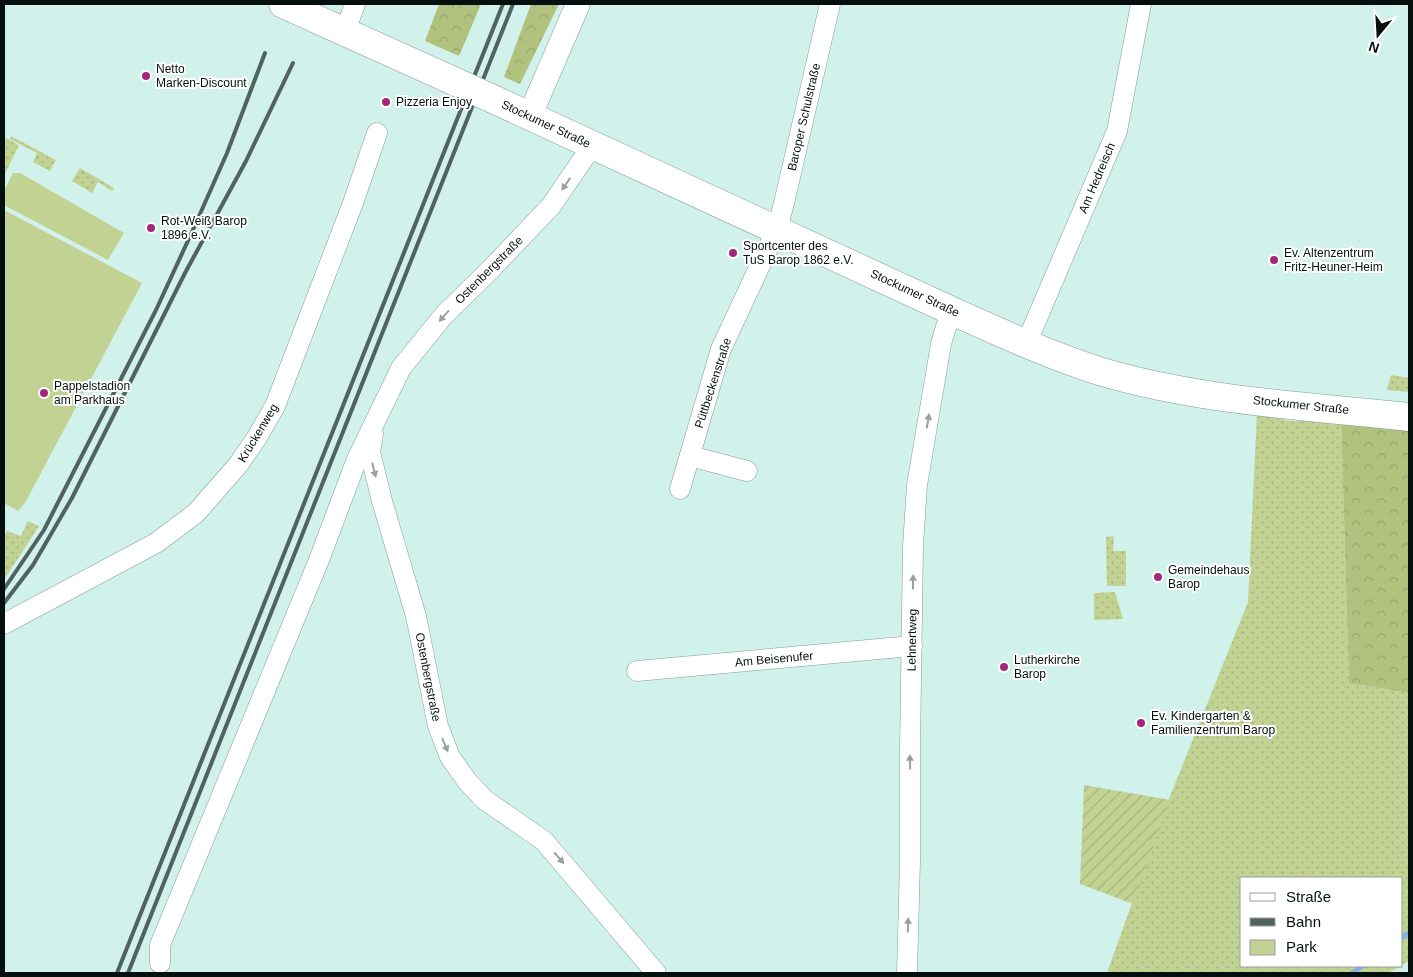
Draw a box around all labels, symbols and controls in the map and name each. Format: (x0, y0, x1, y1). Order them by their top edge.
north arrow (1353, 10, 1403, 60)
text: N (1367, 38, 1381, 57)
street label: Baroper Schulstraße (785, 61, 823, 172)
place label: Netto Marken-Discount (156, 62, 247, 90)
marker: Netto Marken-Discount (140, 70, 152, 82)
place label: Pizzeria Enjoy (396, 95, 472, 109)
marker: Pizzeria Enjoy (380, 96, 392, 108)
street label: Stockumer Straße (499, 97, 593, 151)
street label: Am Hedreisch (1076, 141, 1118, 215)
one-way arrow (561, 177, 571, 191)
place label: Rot-Weiß Barop 1896 e.V. (161, 214, 247, 242)
marker: Rot-Weiß Barop 1896 e.V. (145, 222, 157, 234)
street label: Ostenbergstraße (452, 233, 526, 307)
place label: Sportcenter des TuS Barop 1862 e.V. (743, 239, 854, 267)
place label: Ev. Altenzentrum Fritz-Heuner-Heim (1284, 246, 1383, 274)
marker: Sportcenter des TuS Barop 1862 e.V. (727, 247, 739, 259)
marker: Ev. Altenzentrum Fritz-Heuner-Heim (1268, 254, 1280, 266)
street label: Stockumer Straße (868, 266, 962, 320)
one-way arrow (438, 310, 450, 322)
street label: Püttbeckenstraße (692, 336, 734, 430)
place label: Pappelstadion am Parkhaus (54, 379, 130, 407)
marker: Pappelstadion am Parkhaus (38, 387, 50, 399)
street label: Stockumer Straße (1252, 393, 1350, 417)
street label: Krückenweg (235, 401, 281, 465)
one-way arrow (924, 413, 932, 428)
one-way arrow (371, 462, 379, 477)
place label: Gemeindehaus Barop (1168, 563, 1249, 591)
marker: Gemeindehaus Barop (1152, 571, 1164, 583)
one-way arrow (909, 574, 917, 590)
street label: Lehnertweg (904, 609, 920, 671)
street label: Ostenbergstraße (413, 631, 444, 723)
street label: Am Beisenufer (734, 649, 814, 669)
place label: Lutherkirche Barop (1014, 653, 1080, 681)
marker: Lutherkirche Barop (998, 661, 1010, 673)
place label: Ev. Kindergarten & Familienzentrum Barop (1151, 709, 1275, 737)
marker: Ev. Kindergarten & Familienzentrum Barop (1135, 717, 1147, 729)
one-way arrow (442, 738, 450, 752)
one-way arrow (906, 754, 914, 770)
one-way arrow (553, 852, 564, 865)
legend (1240, 877, 1403, 967)
text: Straße (1286, 888, 1331, 905)
text: Bahn (1286, 913, 1321, 930)
one-way arrow (904, 916, 912, 932)
text: Park (1286, 938, 1317, 955)

